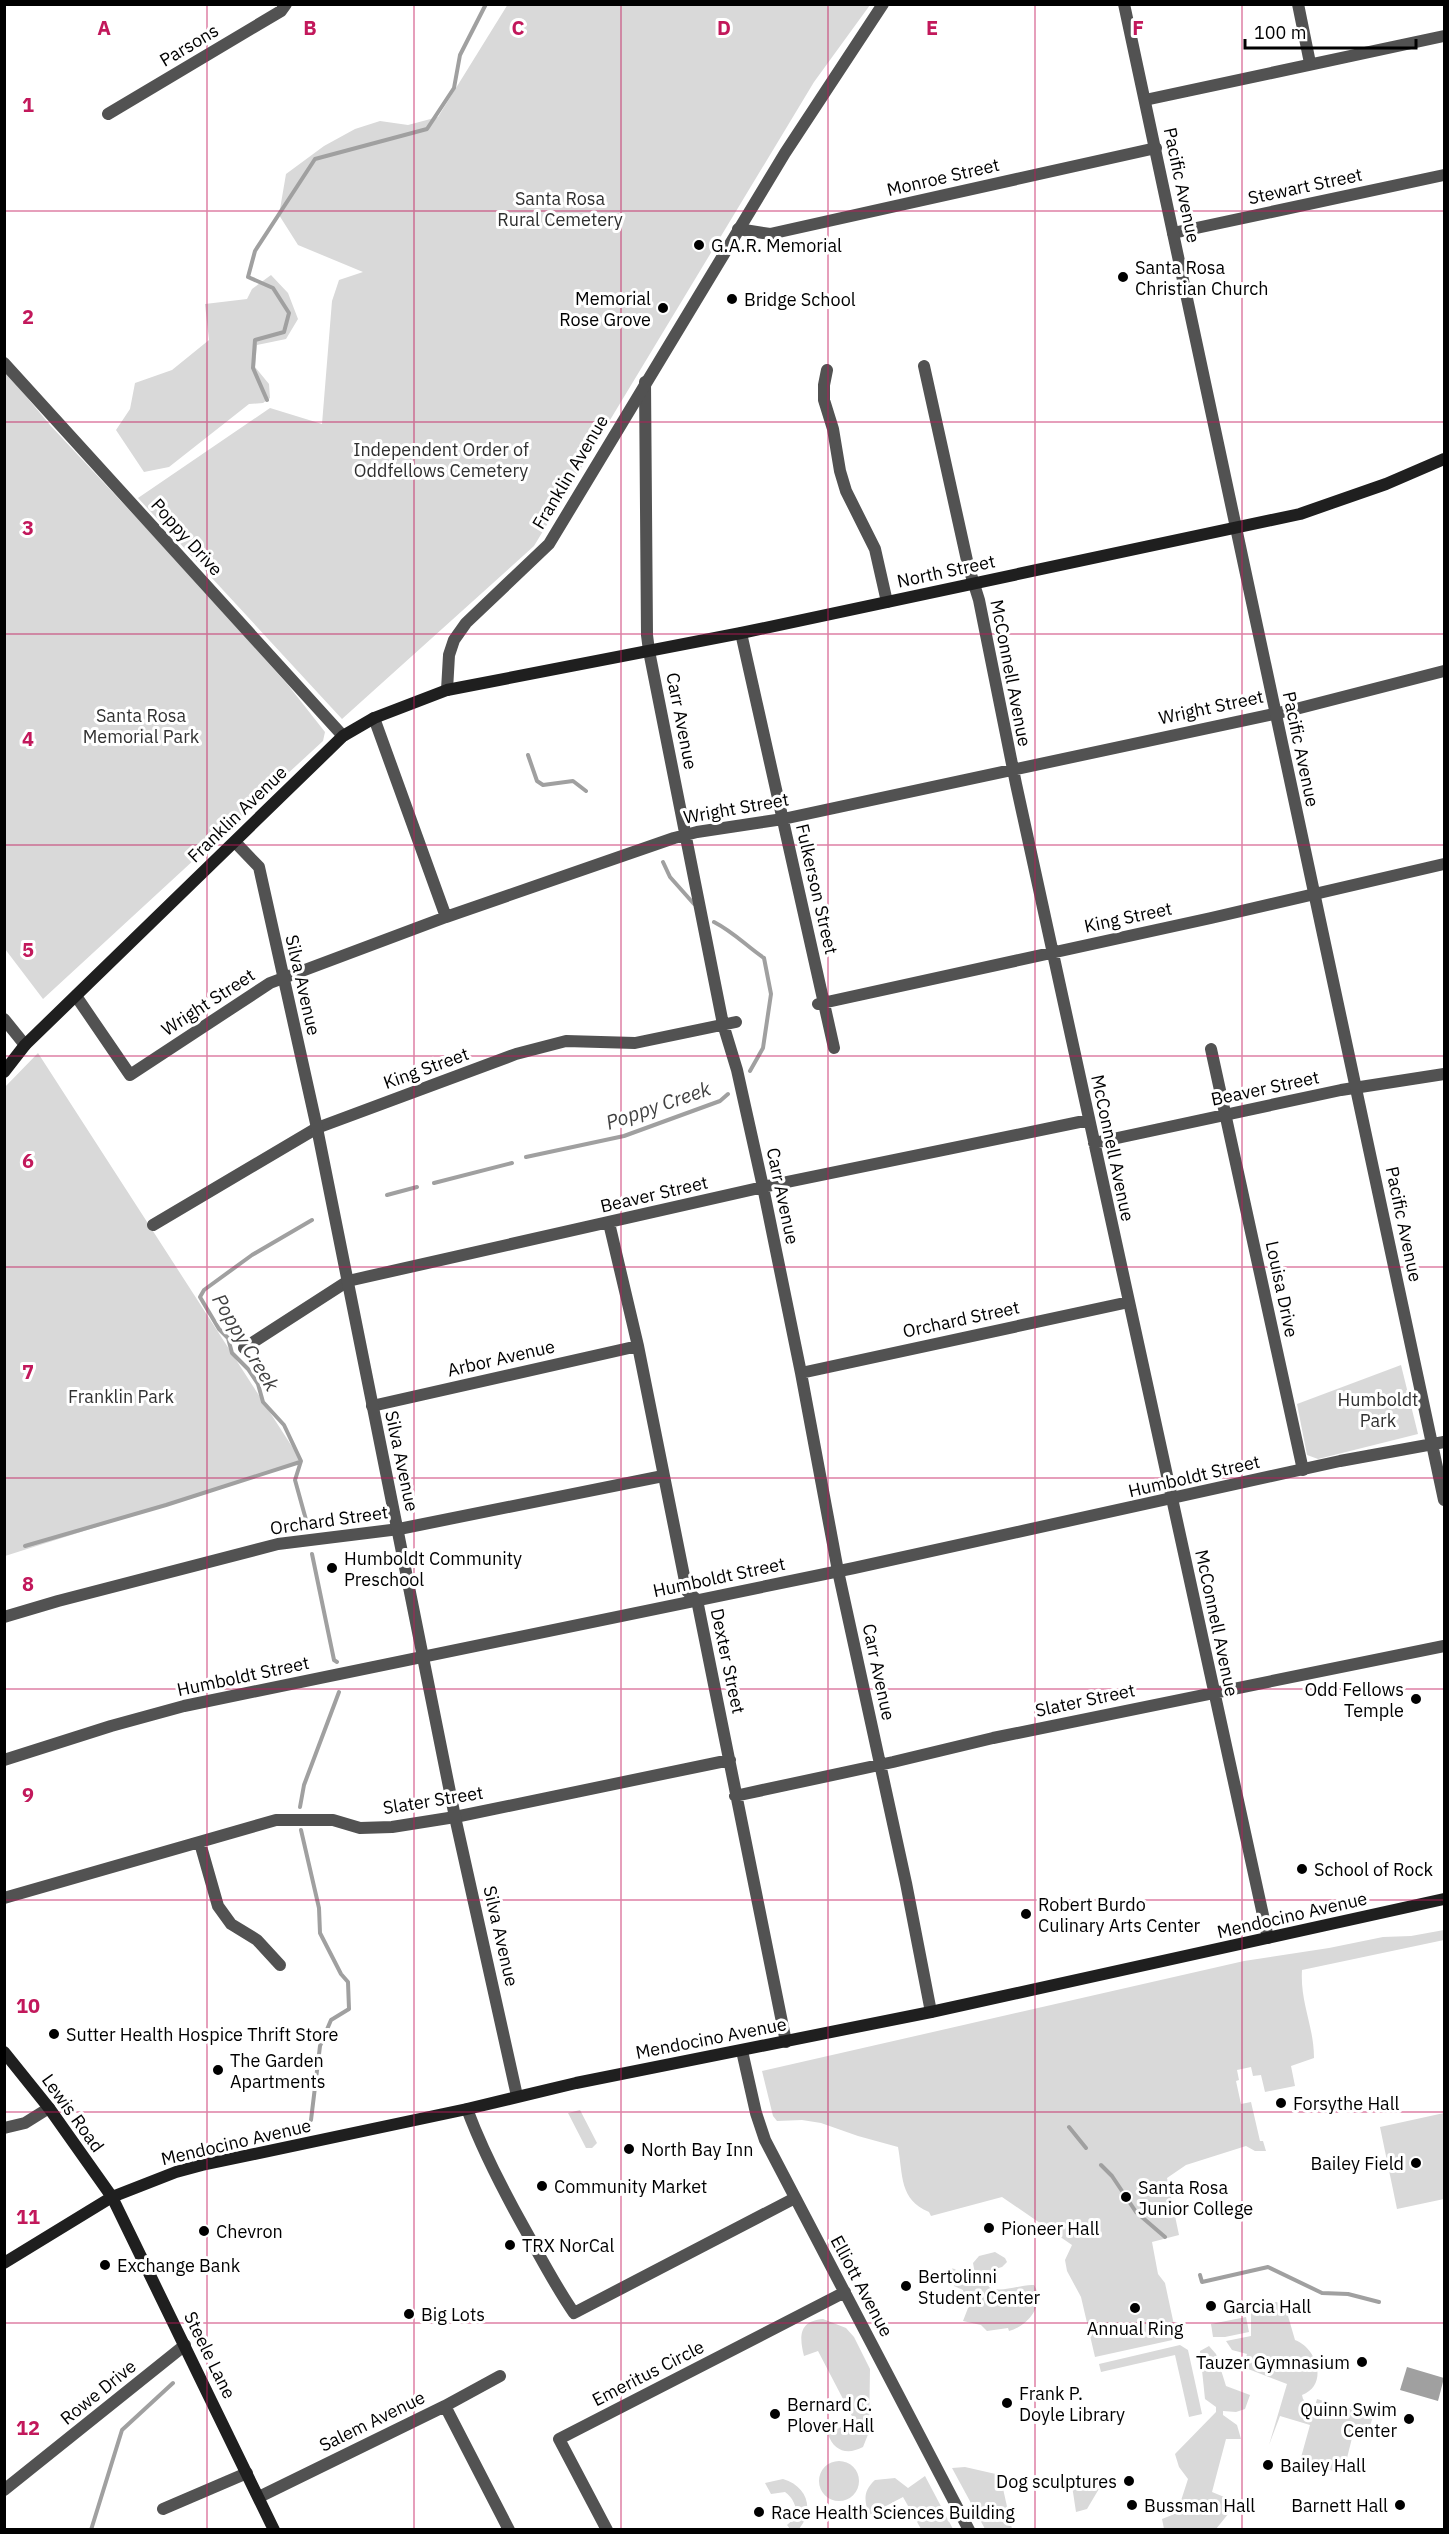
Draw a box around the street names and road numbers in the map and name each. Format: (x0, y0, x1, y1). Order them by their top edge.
street label: Parsons (155, 18, 223, 72)
street label: Pacific Avenue (1159, 125, 1205, 245)
street label: Monroe Street (884, 153, 1002, 201)
street label: Stewart Street (1246, 163, 1364, 209)
street label: Franklin Avenue (527, 410, 613, 533)
street label: Poppy Drive (146, 493, 228, 581)
street label: North Street (895, 549, 997, 593)
street label: McConnell Avenue (985, 598, 1037, 749)
street label: Carr Avenue (661, 671, 703, 772)
street label: Wright Street (1156, 685, 1266, 729)
street label: Pacific Avenue (1278, 689, 1324, 809)
street label: Franklin Avenue (182, 761, 292, 867)
street label: Wright Street (681, 787, 791, 829)
street label: Fulkerson Street (791, 822, 843, 956)
street label: King Street (1082, 896, 1174, 938)
street label: Silva Avenue (280, 933, 326, 1038)
street label: Wright Street (157, 963, 259, 1041)
street label: King Street (380, 1042, 472, 1094)
street label: Beaver Street (1209, 1065, 1321, 1111)
street label: McConnell Avenue (1086, 1073, 1140, 1224)
street label: Carr Avenue (762, 1146, 804, 1247)
street label: Pacific Avenue (1381, 1164, 1427, 1284)
street label: Beaver Street (598, 1170, 710, 1218)
street label: Louisa Drive (1261, 1239, 1303, 1339)
street label: Orchard Street (901, 1295, 1021, 1343)
street label: Arbor Avenue (445, 1334, 557, 1382)
street label: Silva Avenue (380, 1409, 424, 1514)
street label: Humboldt Street (1126, 1450, 1262, 1502)
street label: Orchard Street (269, 1500, 389, 1540)
street label: McConnell Avenue (1190, 1548, 1244, 1699)
street label: Humboldt Street (651, 1552, 787, 1602)
street label: Dexter Street (706, 1606, 750, 1716)
street label: Carr Avenue (858, 1622, 900, 1723)
street label: Humboldt Street (175, 1651, 311, 1701)
street label: Slater Street (1033, 1678, 1137, 1722)
street label: Slater Street (381, 1781, 485, 1819)
street label: Silva Avenue (478, 1884, 524, 1989)
street label: Mendocino Avenue (1215, 1887, 1369, 1943)
street label: Mendocino Avenue (633, 2012, 789, 2064)
street label: Lewis Road (37, 2069, 109, 2157)
street label: Mendocino Avenue (159, 2114, 313, 2170)
street label: Elliott Avenue (826, 2231, 898, 2341)
street label: Steele Lane (179, 2308, 241, 2402)
street label: Emeritus Circle (588, 2335, 708, 2411)
street label: Rowe Drive (55, 2354, 141, 2430)
street label: Salem Avenue (315, 2385, 429, 2457)

